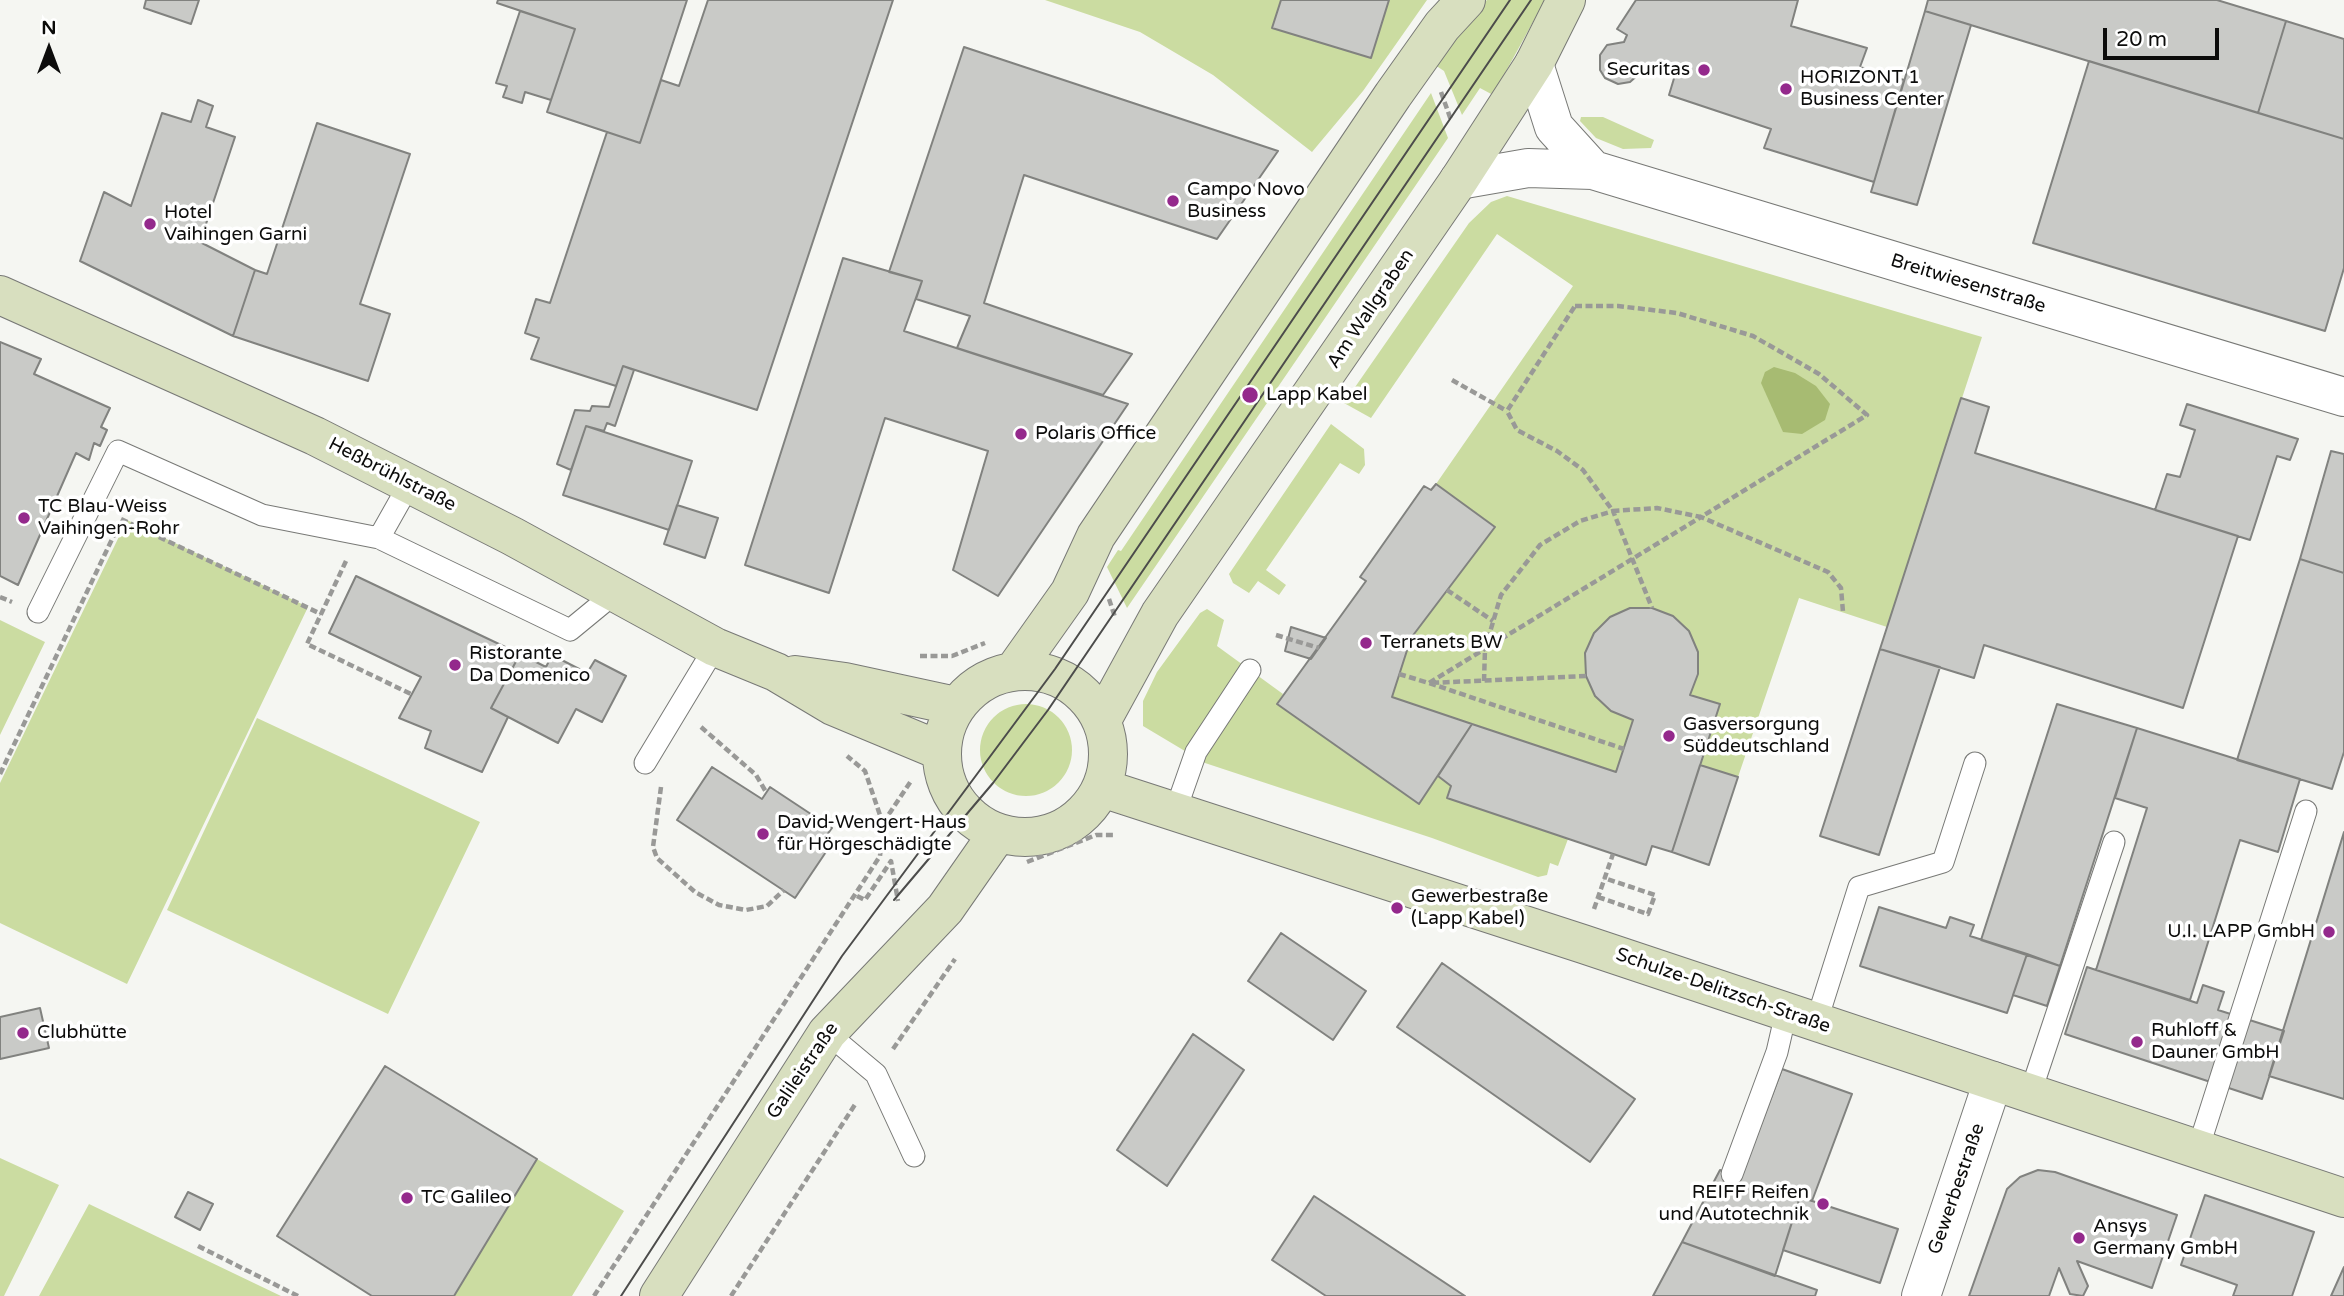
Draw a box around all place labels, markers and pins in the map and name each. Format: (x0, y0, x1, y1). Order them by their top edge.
place label: Securitas (1607, 59, 1690, 81)
marker: Securitas (1696, 62, 1712, 78)
place label: HORIZONT 1 Business Center (1800, 67, 1944, 111)
marker: HORIZONT 1 Business Center (1778, 81, 1794, 97)
place label: Campo Novo Business (1187, 179, 1305, 223)
marker: Campo Novo Business (1165, 193, 1181, 209)
place label: Hotel Vaihingen Garni (164, 202, 307, 246)
marker: Hotel Vaihingen Garni (142, 216, 158, 232)
place label: Lapp Kabel (1266, 384, 1367, 406)
marker: Lapp Kabel (1240, 385, 1260, 405)
place label: Polaris Office (1035, 423, 1156, 445)
marker: Polaris Office (1013, 426, 1029, 442)
place label: TC Blau-Weiss Vaihingen-Rohr (38, 496, 179, 540)
marker: TC Blau-Weiss Vaihingen-Rohr (16, 510, 32, 526)
place label: Terranets BW (1380, 632, 1502, 654)
marker: Terranets BW (1358, 635, 1374, 651)
place label: Ristorante Da Domenico (469, 643, 590, 687)
marker: Ristorante Da Domenico (447, 657, 463, 673)
place label: Gasversorgung Süddeutschland (1683, 714, 1829, 758)
marker: Gasversorgung Süddeutschland (1661, 728, 1677, 744)
place label: David-Wengert-Haus für Hörgeschädigte (777, 812, 966, 856)
marker: David-Wengert-Haus für Hörgeschädigte (755, 826, 771, 842)
place label: Gewerbestraße (Lapp Kabel) (1411, 886, 1548, 930)
marker: Gewerbestraße (Lapp Kabel) (1389, 900, 1405, 916)
place label: U.I. LAPP GmbH (2167, 921, 2315, 943)
marker: U.I. LAPP GmbH (2321, 924, 2337, 940)
place label: Ruhloff & Dauner GmbH (2151, 1020, 2280, 1064)
place label: Clubhütte (37, 1022, 127, 1044)
marker: Clubhütte (15, 1025, 31, 1041)
marker: Ruhloff & Dauner GmbH (2129, 1034, 2145, 1050)
place label: REIFF Reifen und Autotechnik (1659, 1182, 1809, 1226)
place label: TC Galileo (421, 1187, 512, 1209)
marker: TC Galileo (399, 1190, 415, 1206)
marker: REIFF Reifen und Autotechnik (1815, 1196, 1831, 1212)
place label: Ansys Germany GmbH (2093, 1216, 2238, 1260)
marker: Ansys Germany GmbH (2071, 1230, 2087, 1246)

